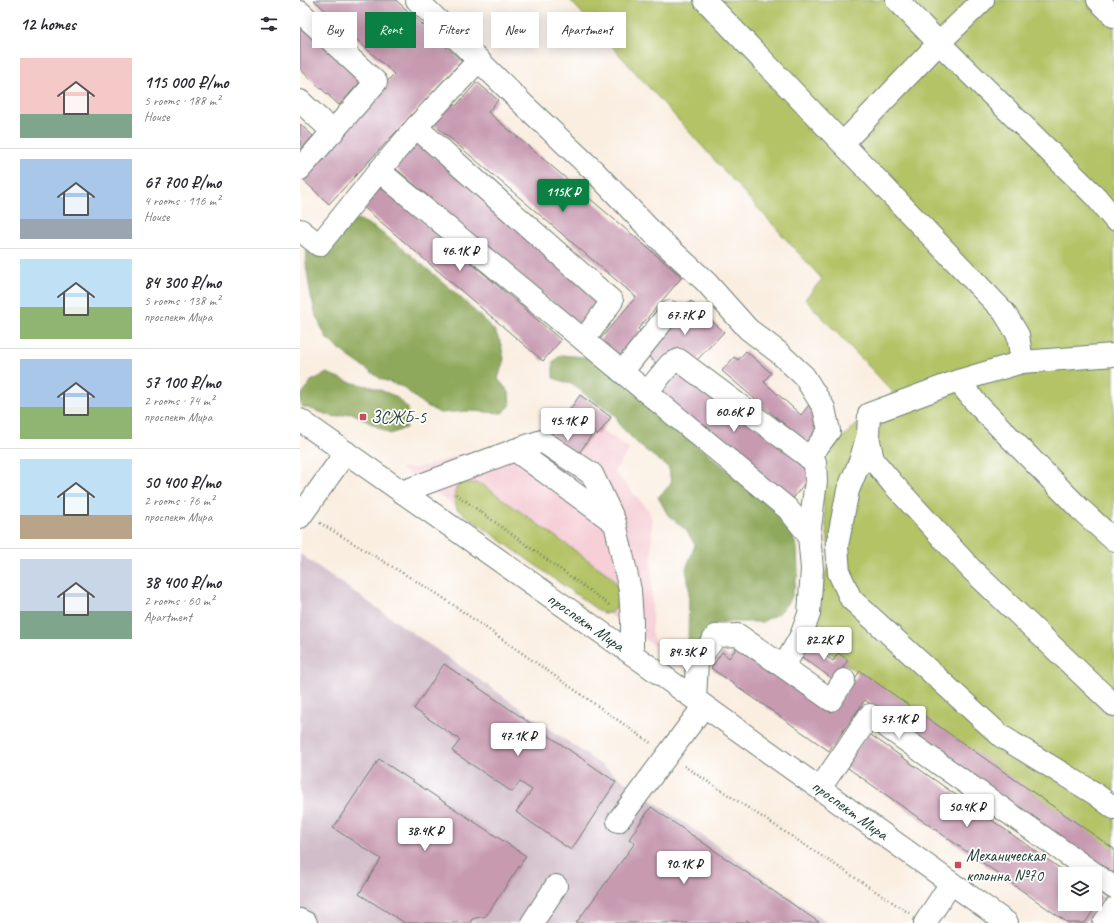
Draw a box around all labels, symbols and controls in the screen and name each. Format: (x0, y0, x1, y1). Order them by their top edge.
chip: Buy (312, 12, 357, 48)
chip: Rent (365, 12, 416, 48)
chip: Filters (424, 12, 483, 48)
chip: New (491, 12, 539, 48)
chip: Apartment (547, 12, 626, 48)
icon: filters (258, 13, 280, 35)
text: 12 homes (20, 14, 76, 35)
text: 115 000 ₽/mo (144, 72, 228, 93)
icon: home (52, 74, 100, 122)
text: 5 rooms · 188 m² (144, 93, 220, 109)
text: House (144, 109, 169, 125)
text: 67 700 ₽/mo (144, 172, 221, 193)
icon: home (52, 175, 100, 223)
pin: 115K ₽ (530, 179, 596, 213)
text: 115K ₽ (546, 184, 580, 200)
text: 4 rooms · 116 m² (144, 193, 220, 209)
text: House (144, 209, 169, 225)
pin: 46.1K ₽ (423, 238, 497, 272)
text: 46.1K ₽ (442, 243, 478, 259)
text: 84 300 ₽/mo (144, 272, 221, 293)
icon: home (52, 275, 100, 323)
text: 5 rooms · 138 m² (144, 293, 220, 309)
pin: 67.7K ₽ (648, 302, 722, 336)
text: 67.7K ₽ (667, 307, 703, 323)
text: проспект Мира (144, 309, 212, 325)
text: 57 100 ₽/mo (144, 372, 221, 393)
icon: home (52, 375, 100, 423)
text: 2 rooms · 74 m² (144, 393, 214, 409)
pin: 60.6K ₽ (697, 399, 771, 433)
text: 60.6K ₽ (715, 404, 753, 420)
place label: ЗСЖБ-5 (371, 407, 428, 428)
pin: 45.1K ₽ (531, 408, 605, 442)
text: проспект Мира (144, 409, 212, 425)
marker: ЗСЖБ-5 (358, 412, 368, 422)
text: 45.1K ₽ (550, 413, 586, 429)
text: 50 400 ₽/mo (144, 472, 221, 493)
icon: home (52, 475, 100, 523)
text: 2 rooms · 76 m² (144, 493, 214, 509)
text: проспект Мира (144, 509, 212, 525)
text: 38 400 ₽/mo (144, 572, 221, 593)
icon: home (52, 575, 100, 623)
street label: проспект Мира (543, 588, 630, 657)
text: 2 rooms · 60 m² (144, 593, 214, 609)
text: Apartment (144, 609, 192, 625)
pin: 82.2K ₽ (787, 627, 861, 661)
text: 82.2K ₽ (806, 632, 842, 648)
pin: 84.3K ₽ (650, 639, 724, 673)
text: 84.3K ₽ (669, 644, 705, 660)
pin: 57.1K ₽ (862, 706, 936, 740)
text: 57.1K ₽ (881, 711, 917, 727)
pin: 47.1K ₽ (481, 723, 555, 757)
text: 47.1K ₽ (500, 728, 536, 744)
street label: проспект Мира (808, 775, 894, 846)
pin: 50.4K ₽ (930, 794, 1004, 828)
text: 50.4K ₽ (949, 799, 985, 815)
pin: 38.4K ₽ (388, 818, 462, 852)
text: 38.4K ₽ (407, 823, 443, 839)
place label: Механическая колонна №70 (966, 845, 1046, 886)
pin: 90.1K ₽ (647, 851, 721, 885)
text: 90.1K ₽ (666, 856, 702, 872)
marker: Механическая колонна №70 (953, 860, 963, 870)
map controls (1058, 867, 1102, 911)
button: layers (1058, 867, 1102, 911)

